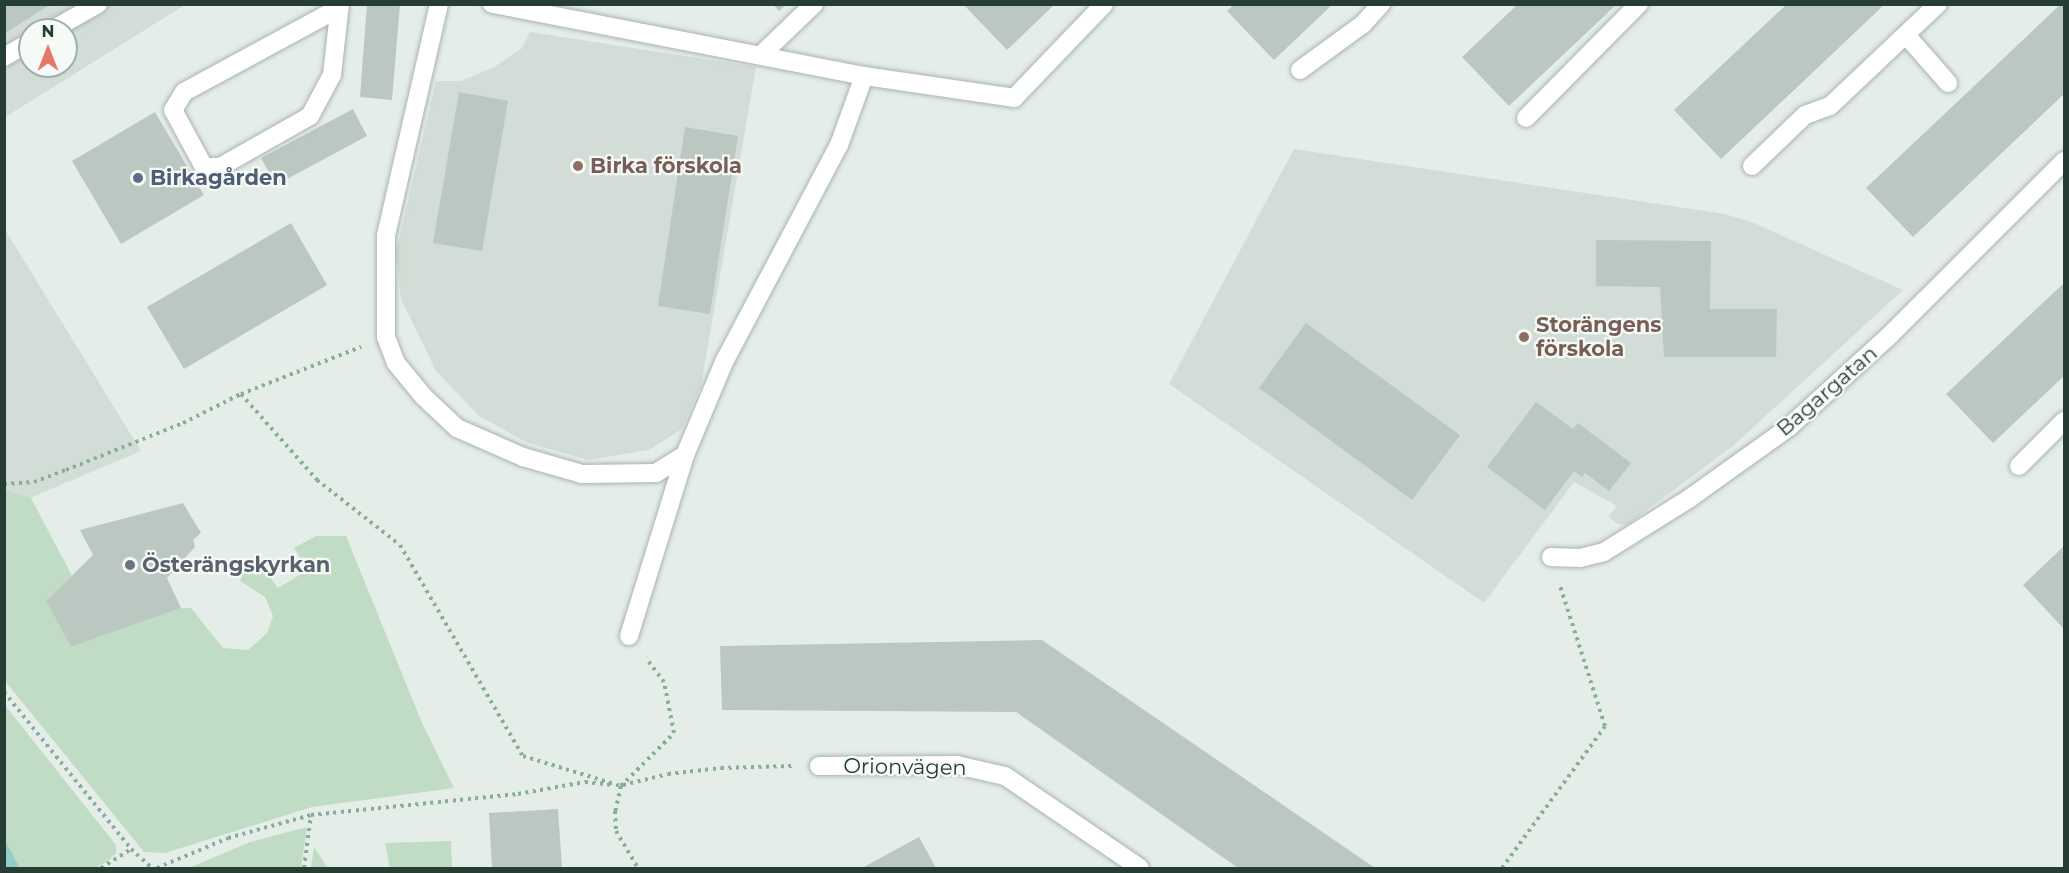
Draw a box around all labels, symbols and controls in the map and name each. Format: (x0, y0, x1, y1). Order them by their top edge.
north arrow (18, 18, 78, 78)
text: N (42, 22, 54, 41)
place label: Birka förskola (590, 153, 742, 179)
marker: Birka förskola (571, 159, 585, 173)
place label: Birkagården (150, 165, 287, 191)
marker: Birkagården (131, 171, 145, 185)
place label: Storängens förskola (1536, 312, 1661, 362)
marker: Storängens förskola (1517, 330, 1531, 344)
street label: Bagargatan (1772, 341, 1882, 441)
place label: Österängskyrkan (142, 552, 330, 578)
marker: Österängskyrkan (123, 558, 137, 572)
street label: Orionvägen (843, 753, 967, 781)

